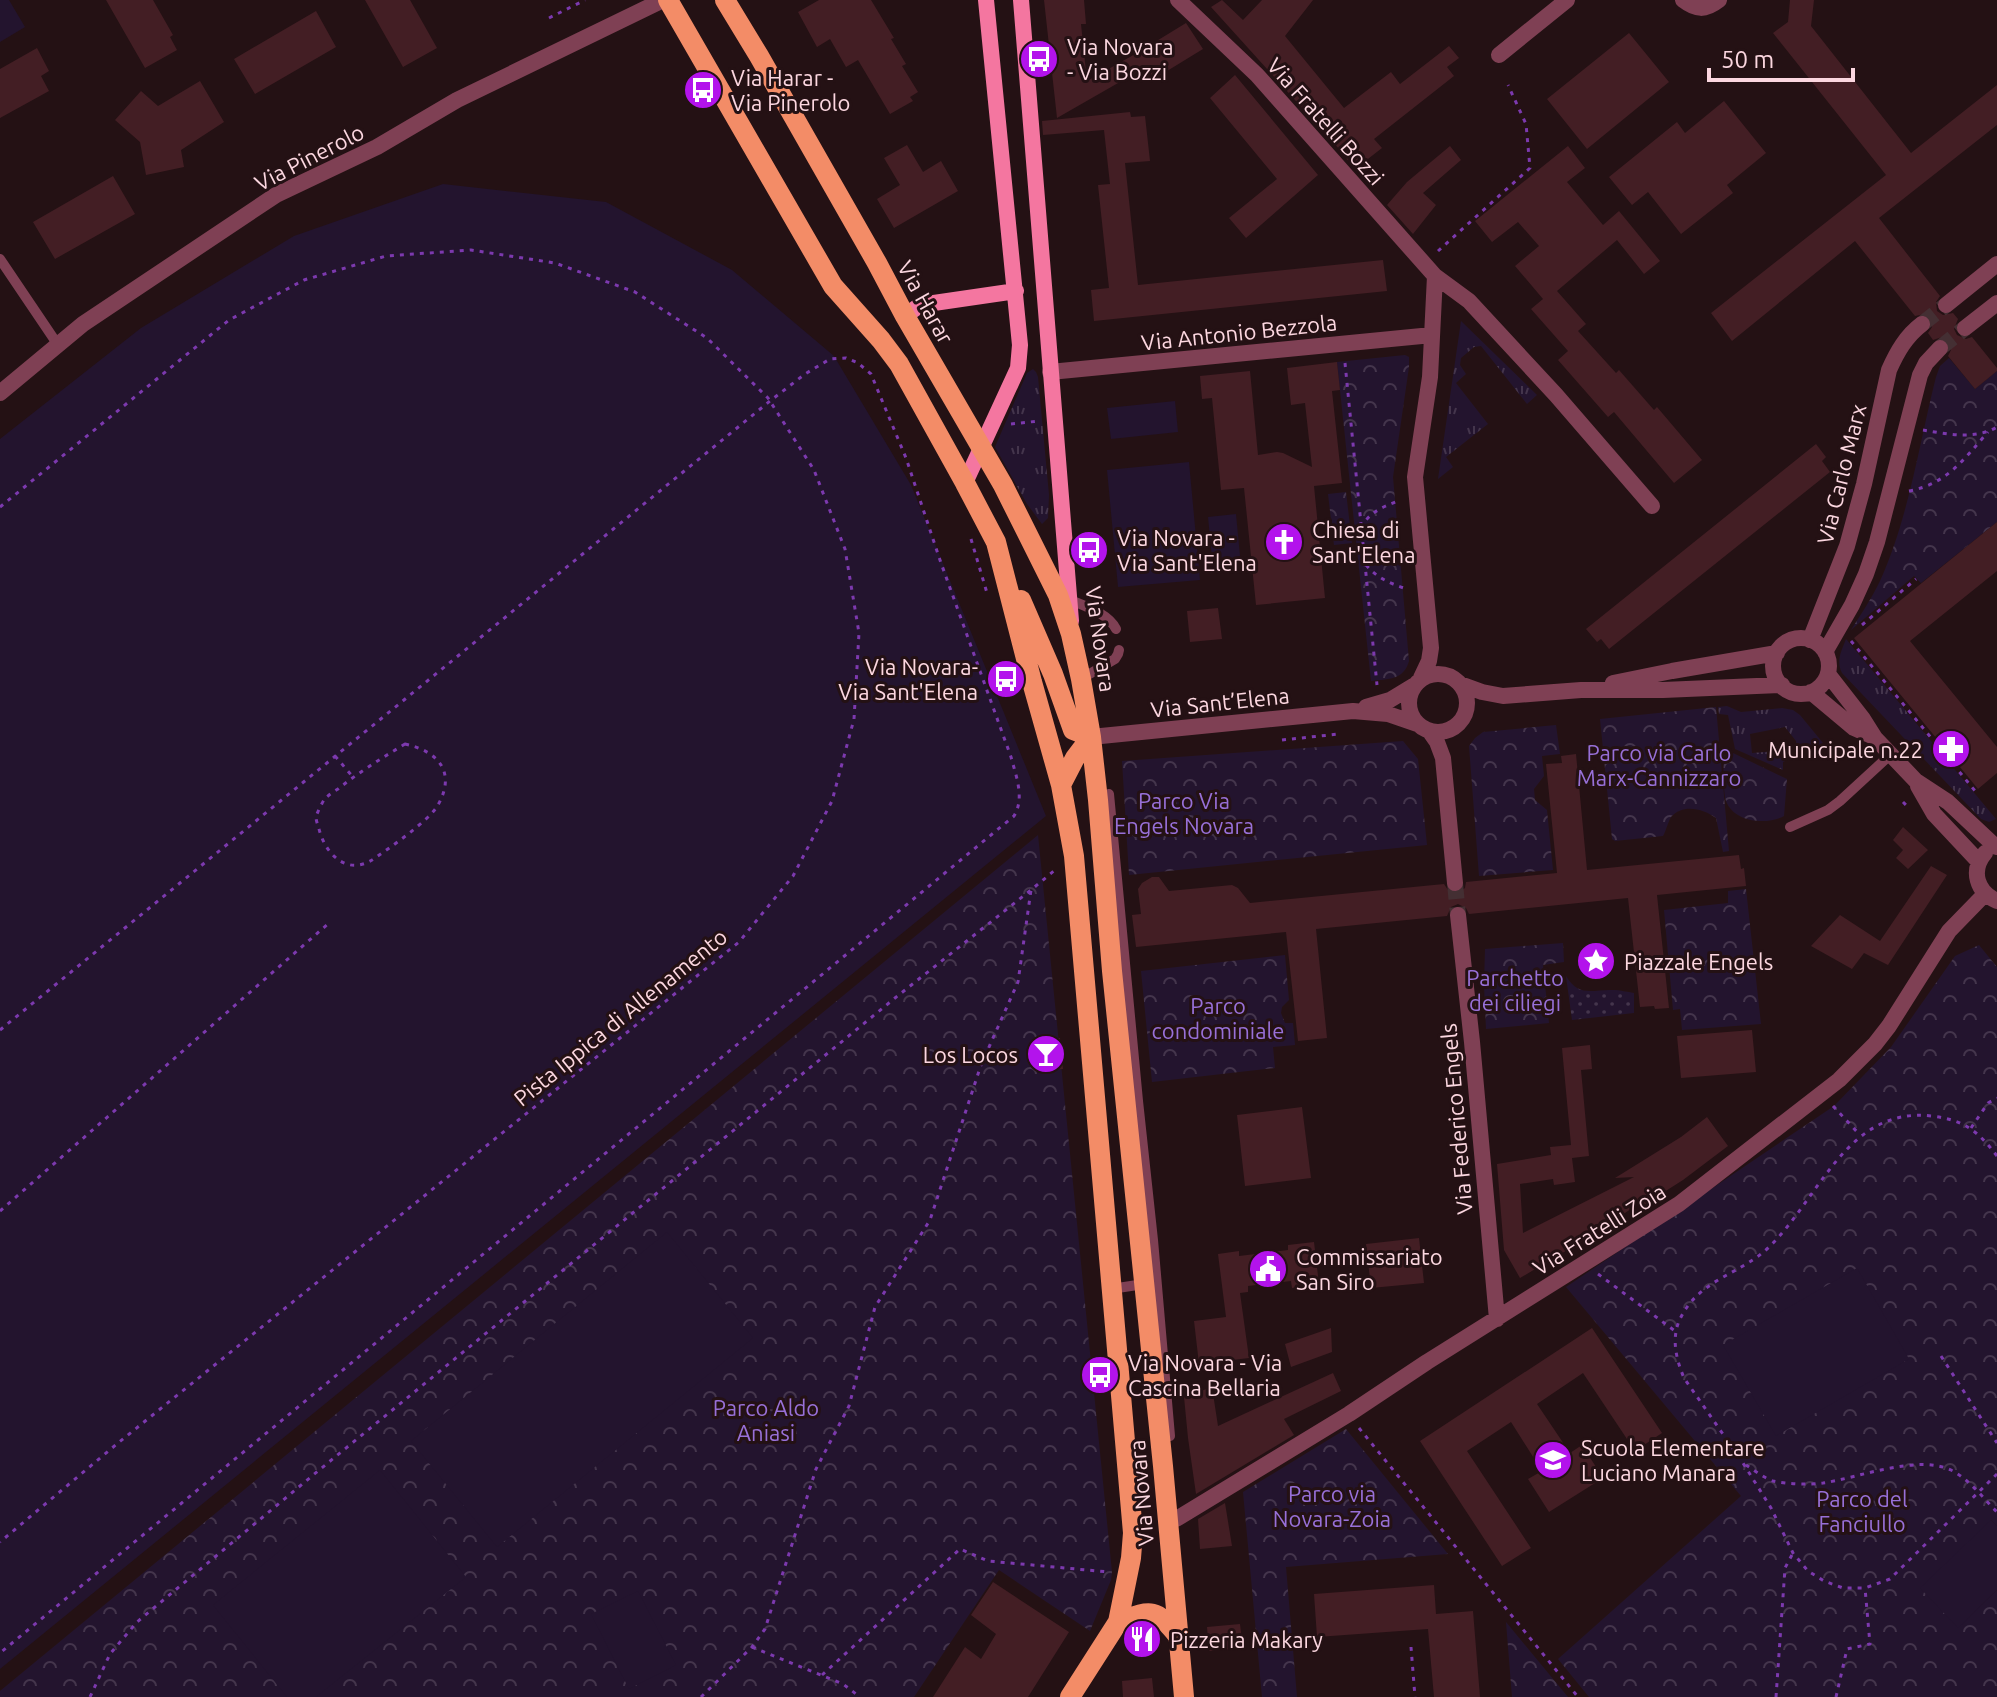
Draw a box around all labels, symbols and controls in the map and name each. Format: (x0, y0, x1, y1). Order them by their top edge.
scale bar (1709, 32, 1853, 82)
place label: Via Novara - Via Bozzi (1067, 34, 1174, 84)
bus stop icon: Via Novara - Via Bozzi (1018, 38, 1060, 80)
text: 50 m (1721, 46, 1774, 73)
street label: Via Fratelli Bozzi (1262, 52, 1390, 190)
place label: Via Harar - Via Pinerolo (731, 65, 850, 115)
bus stop icon: Via Harar - Via Pinerolo (682, 69, 724, 111)
street label: Via Pinerolo (250, 119, 368, 195)
street label: Via Harar (893, 256, 959, 348)
street label: Via Antonio Bezzola (1140, 309, 1338, 355)
street label: Via Carlo Marx (1812, 401, 1870, 547)
place label: Chiesa di Sant'Elena (1312, 517, 1416, 567)
church icon: Chiesa di Sant'Elena (1263, 521, 1305, 563)
place label: Via Novara - Via Sant'Elena (1117, 525, 1257, 575)
bus stop icon: Via Novara - Via Sant'Elena (1068, 529, 1110, 571)
street label: Via Novara (1081, 585, 1121, 693)
place label: Via Novara- Via Sant'Elena (838, 654, 978, 704)
bus stop icon: Via Novara- Via Sant'Elena (985, 658, 1027, 700)
street label: Via Sant’Elena (1149, 682, 1291, 722)
pharmacy icon: Municipale n.22 (1930, 728, 1972, 770)
place label: Municipale n.22 (1768, 737, 1923, 762)
park label: Parco via Carlo Marx-Cannizzaro (1577, 740, 1741, 790)
park label: Parco Via Engels Novara (1114, 788, 1254, 838)
street label: Pista Ippica di Allenamento (509, 923, 731, 1111)
place icon: Piazzale Engels (1575, 940, 1617, 982)
place label: Piazzale Engels (1624, 949, 1773, 974)
park label: Parchetto dei ciliegi (1466, 965, 1564, 1015)
park label: Parco condominiale (1152, 993, 1284, 1043)
street label: Via Federico Engels (1435, 1022, 1477, 1216)
bar icon: Los Locos (1025, 1033, 1067, 1075)
place label: Los Locos (923, 1042, 1018, 1067)
street label: Via Fratelli Zoia (1528, 1178, 1670, 1280)
place label: Commissariato San Siro (1296, 1244, 1443, 1294)
public building icon: Commissariato San Siro (1247, 1248, 1289, 1290)
place label: Via Novara - Via Cascina Bellaria (1128, 1350, 1282, 1400)
bus stop icon: Via Novara - Via Cascina Bellaria (1079, 1354, 1121, 1396)
park label: Parco Aldo Aniasi (713, 1395, 819, 1445)
place label: Scuola Elementare Luciano Manara (1581, 1435, 1765, 1485)
street label: Via Novara (1124, 1439, 1158, 1547)
school or university icon: Scuola Elementare Luciano Manara (1532, 1439, 1574, 1481)
park label: Parco via Novara-Zoia (1273, 1481, 1391, 1531)
park label: Parco del Fanciullo (1816, 1486, 1908, 1536)
restaurant icon: Pizzeria Makary (1121, 1618, 1163, 1660)
place label: Pizzeria Makary (1170, 1627, 1323, 1652)

